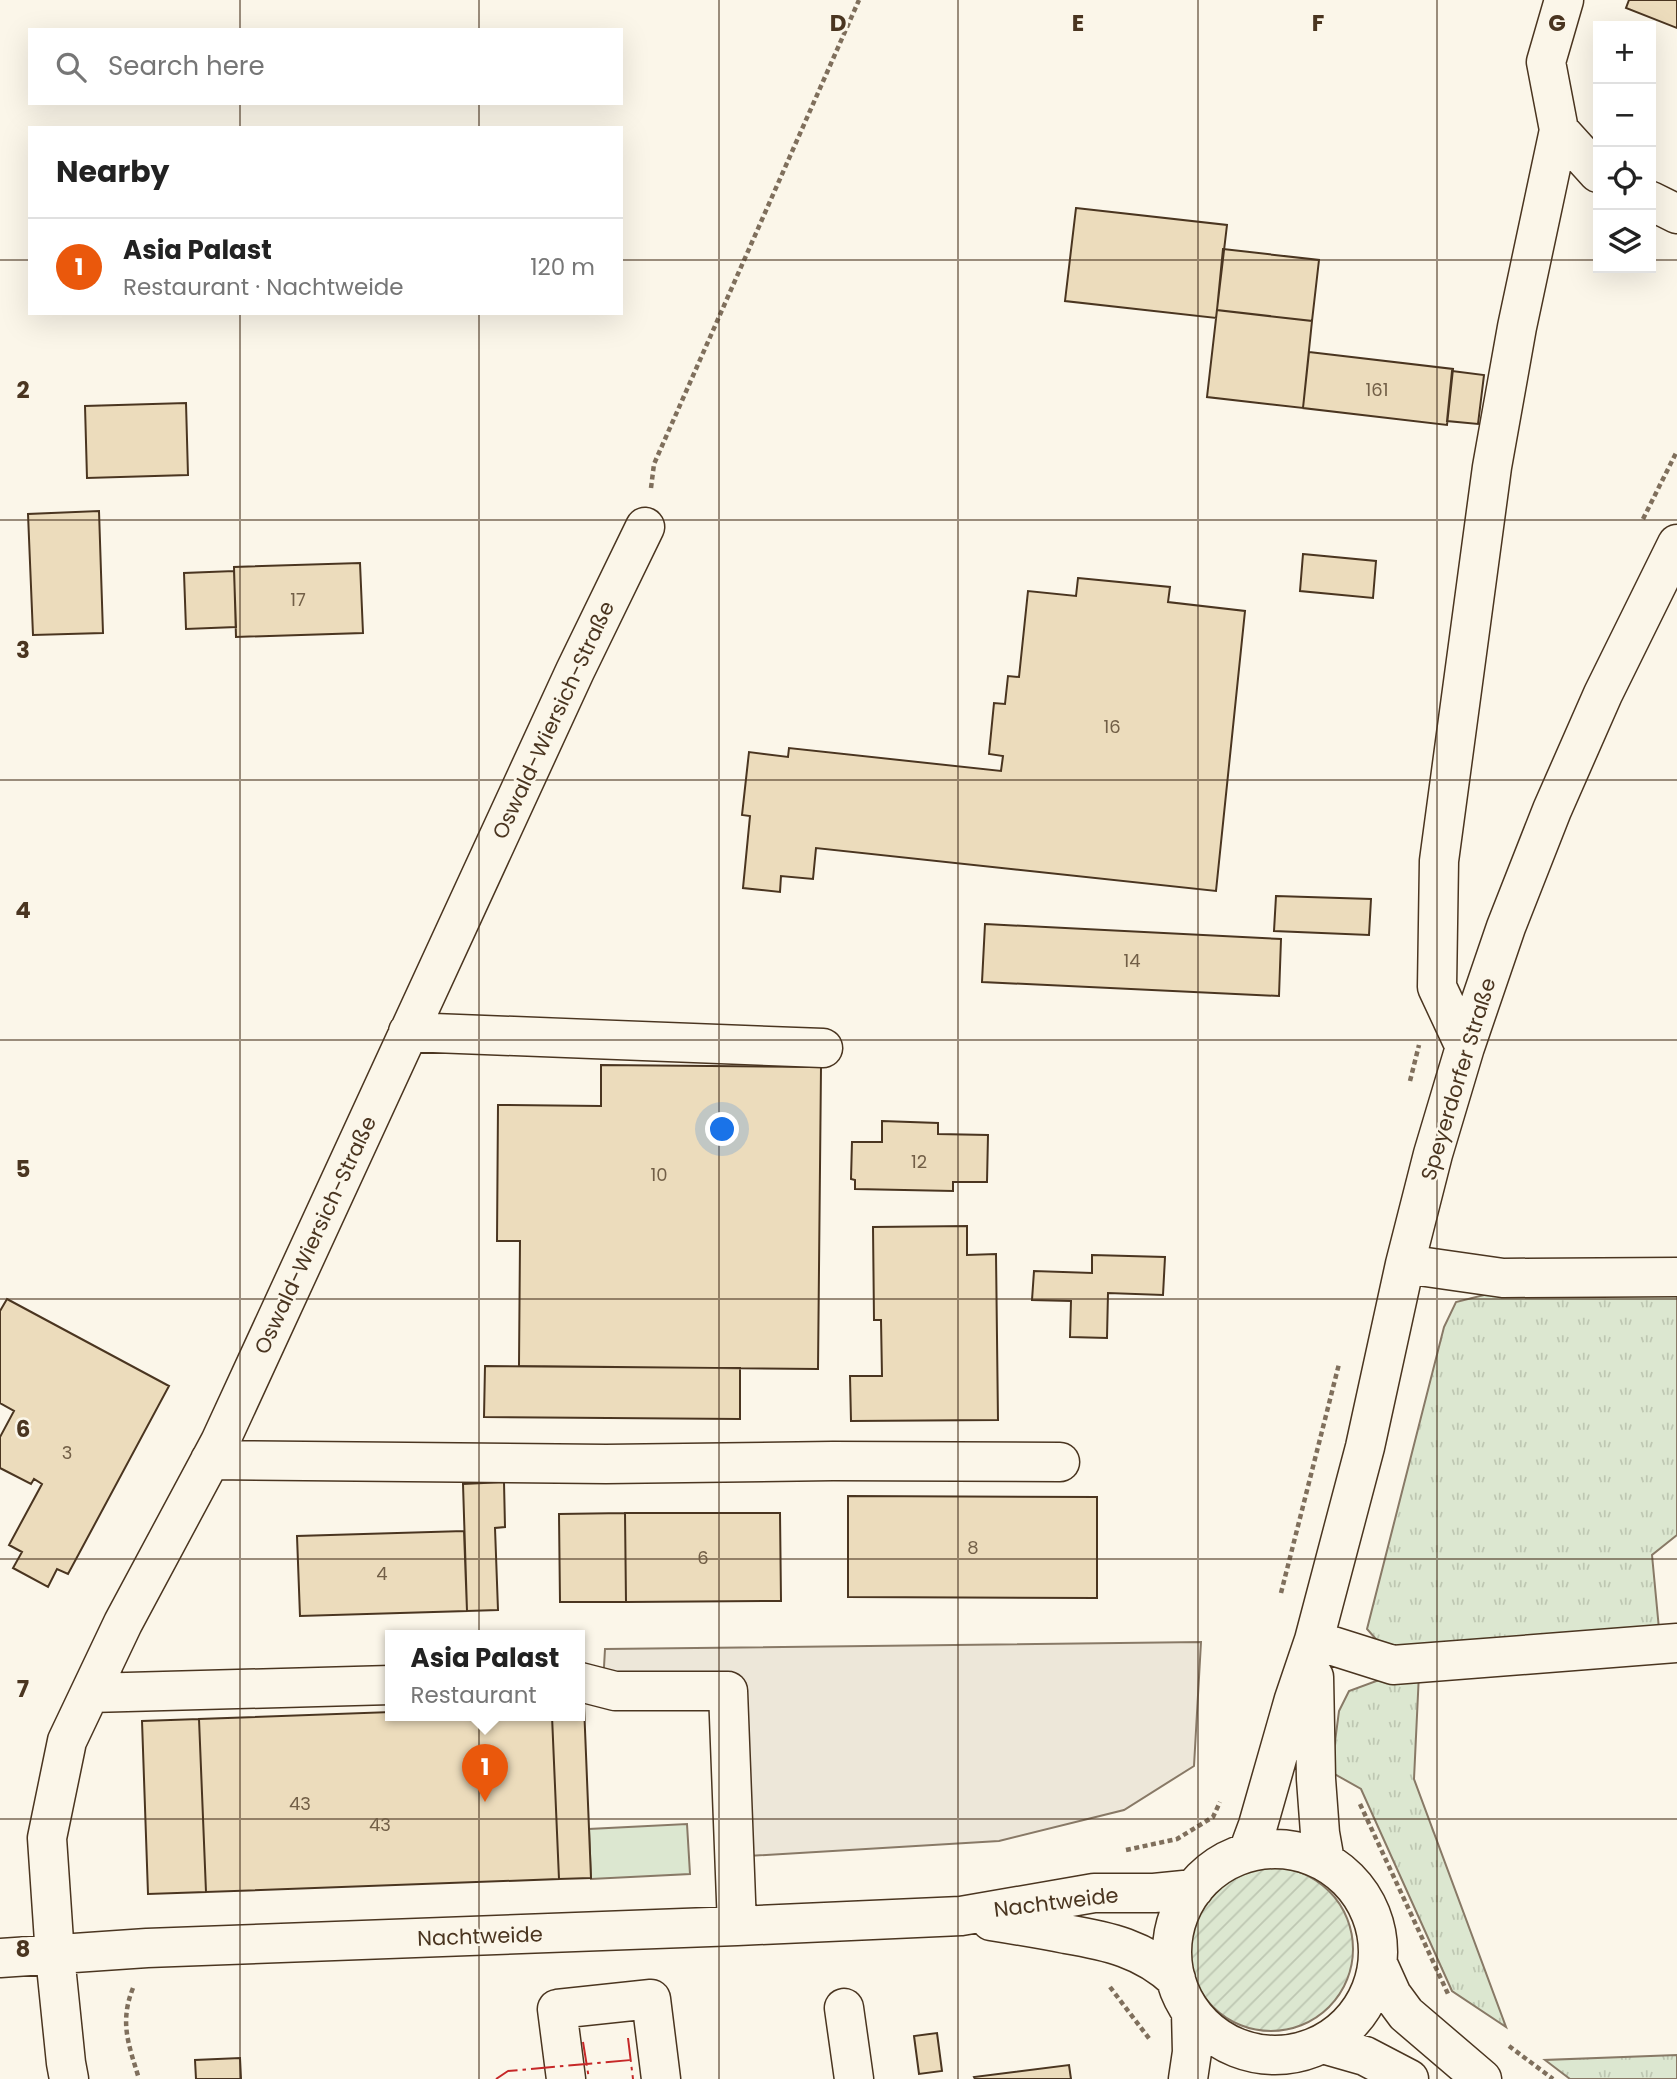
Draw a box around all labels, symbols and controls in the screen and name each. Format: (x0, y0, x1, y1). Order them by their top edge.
text: D (830, 7, 846, 39)
text: E (1072, 7, 1084, 39)
text: F (1312, 7, 1324, 39)
text: G (1548, 7, 1566, 39)
map controls (1593, 21, 1656, 273)
button: + (1593, 21, 1656, 84)
search box (28, 28, 623, 105)
icon: search (52, 48, 90, 86)
text: Search here (108, 48, 265, 84)
button: − (1593, 84, 1656, 147)
button: locate (1593, 147, 1656, 210)
text: Nearby (56, 150, 170, 193)
button: layers (1593, 210, 1656, 273)
text: Asia Palast (123, 232, 272, 268)
text: 1 (75, 251, 83, 283)
text: 120 m (530, 251, 595, 283)
text: Restaurant · Nachtweide (123, 271, 404, 303)
text: 2 (16, 374, 30, 406)
house number: 161 (1366, 377, 1388, 402)
house number: 17 (290, 587, 306, 612)
street label: Oswald-Wiersich-Straße (485, 596, 621, 844)
text: 3 (16, 634, 30, 666)
house number: 16 (1103, 714, 1121, 739)
text: 4 (15, 894, 31, 926)
house number: 14 (1123, 948, 1141, 973)
street label: Speyerdorfer Straße (1413, 974, 1503, 1184)
street label: Oswald-Wiersich-Straße (247, 1111, 383, 1359)
your location (705, 1112, 739, 1146)
house number: 12 (911, 1149, 927, 1174)
text: 5 (16, 1153, 30, 1185)
house number: 10 (650, 1162, 668, 1187)
text: 6 (16, 1413, 30, 1445)
house number: 3 (62, 1440, 72, 1465)
house number: 8 (967, 1535, 979, 1560)
house number: 6 (697, 1545, 709, 1570)
house number: 4 (376, 1561, 388, 1586)
popup (385, 1630, 585, 1721)
text: Asia Palast (411, 1640, 559, 1676)
text: 7 (17, 1673, 29, 1705)
text: Restaurant (411, 1679, 537, 1711)
pin: 1 (462, 1744, 508, 1802)
house number: 43 (289, 1791, 311, 1816)
house number: 43 (369, 1812, 391, 1837)
street label: Nachtweide (992, 1880, 1120, 1924)
street label: Nachtweide (417, 1919, 543, 1953)
text: 8 (16, 1933, 30, 1965)

